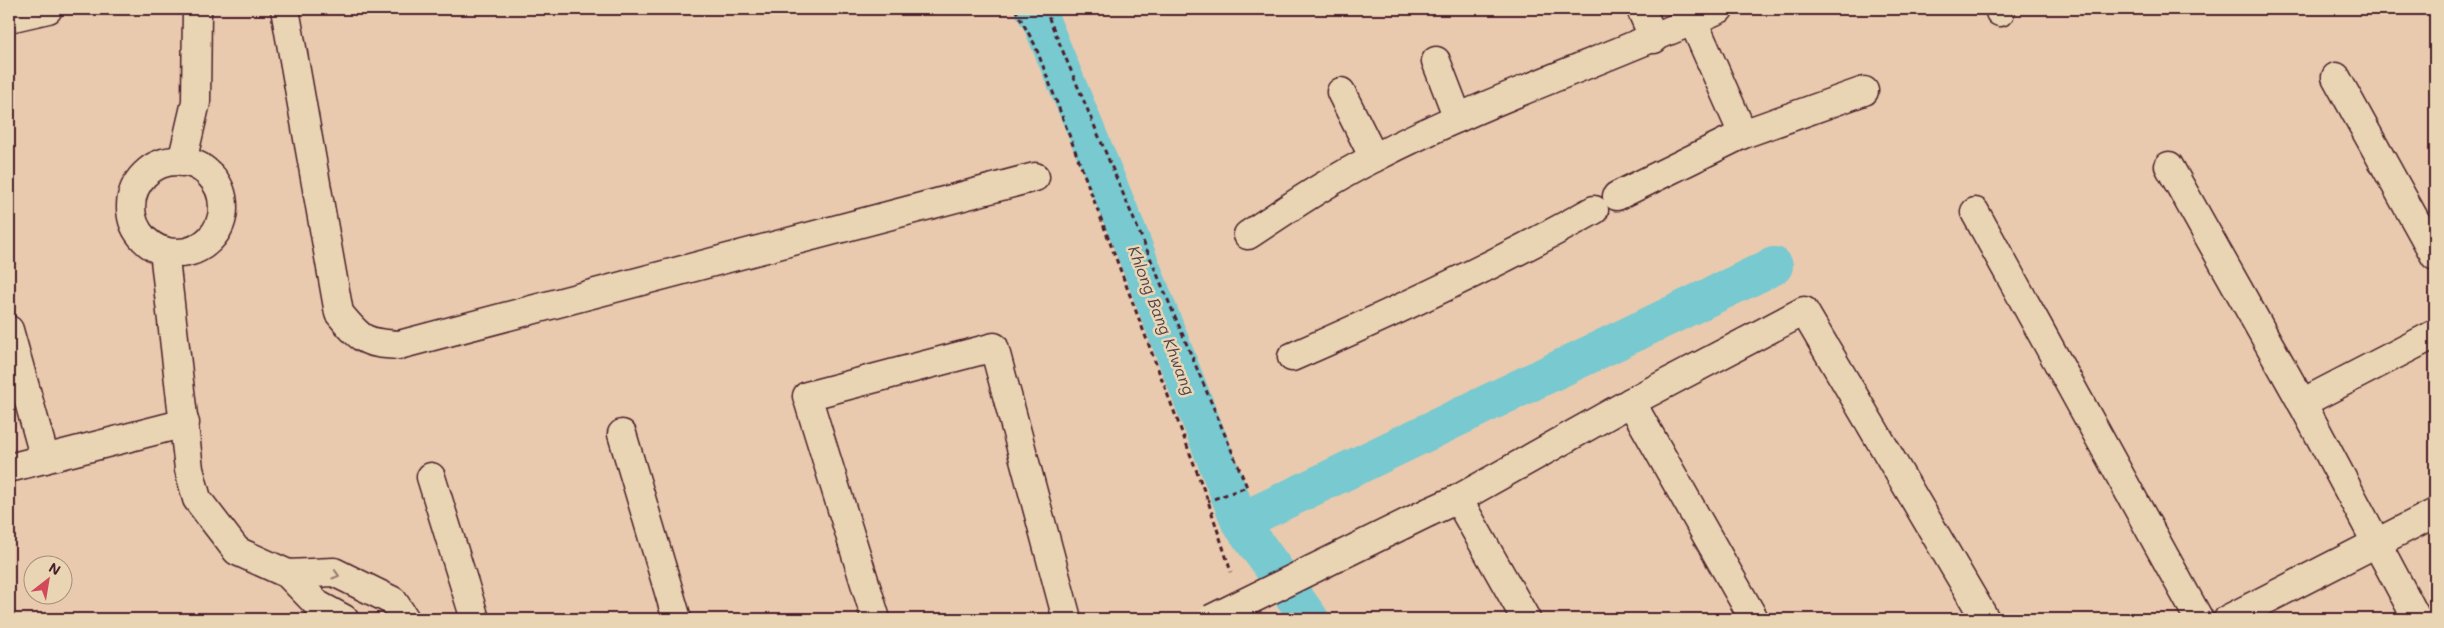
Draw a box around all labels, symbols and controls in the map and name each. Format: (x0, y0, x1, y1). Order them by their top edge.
water label: Khlong Bang Khwang (1124, 243, 1200, 397)
north arrow (22, 556, 72, 606)
text: N (45, 558, 64, 579)
one-way arrow (331, 569, 340, 579)

